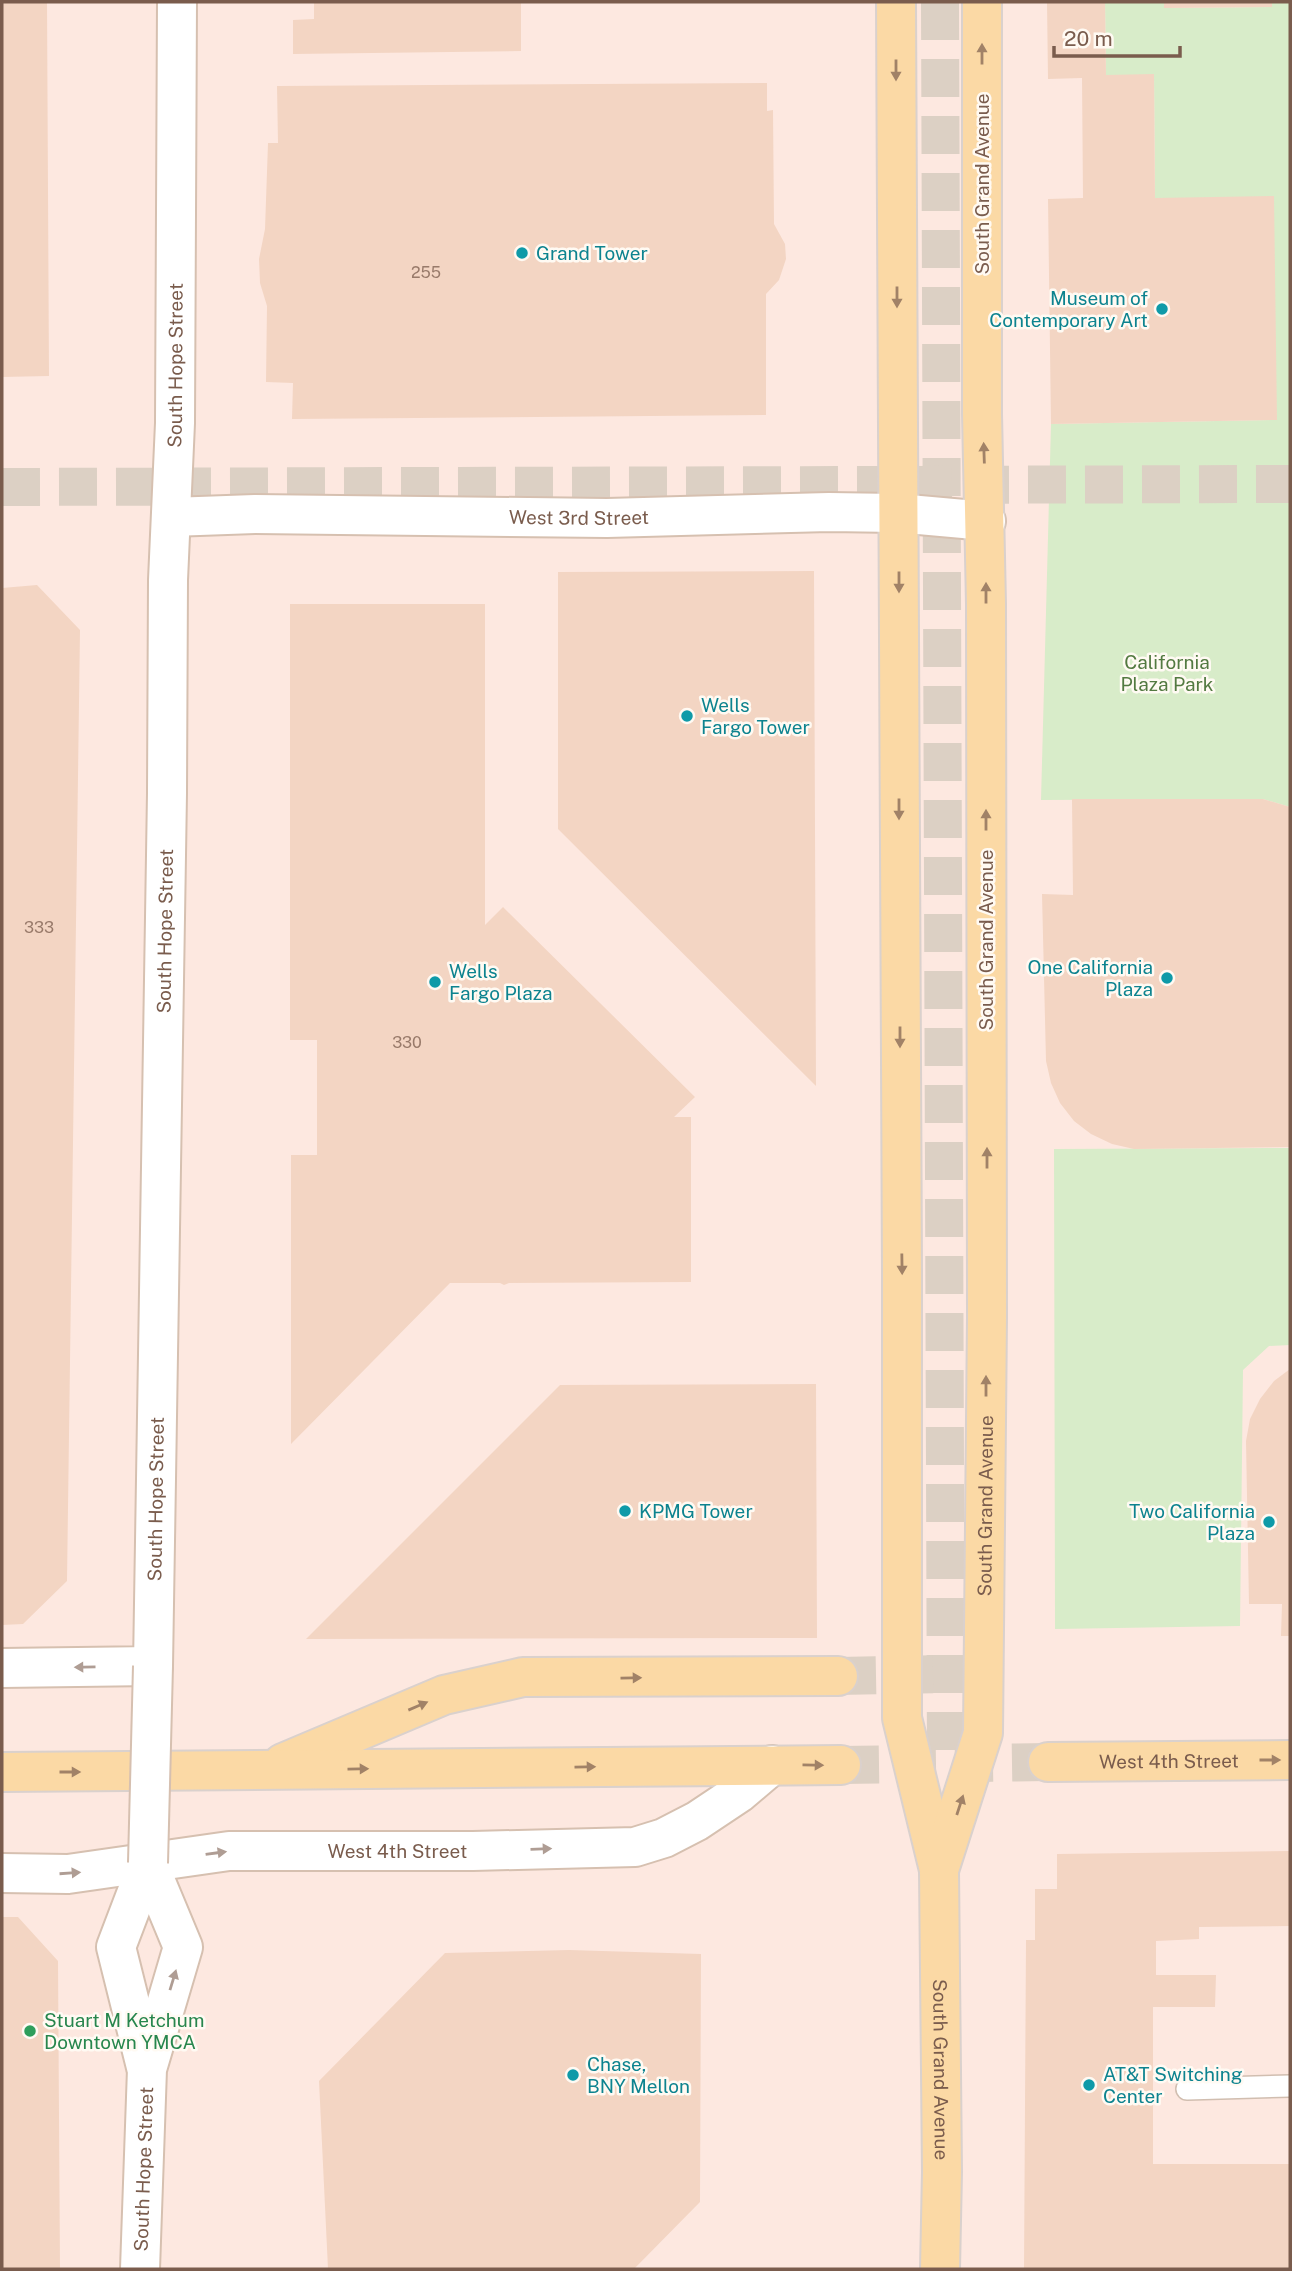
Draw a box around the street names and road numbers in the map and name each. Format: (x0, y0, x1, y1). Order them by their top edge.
street label: South Grand Avenue (971, 93, 993, 275)
street label: South Hope Street (163, 283, 187, 448)
street label: West 3rd Street (509, 506, 649, 529)
street label: South Hope Street (152, 849, 177, 1014)
street label: South Grand Avenue (975, 849, 997, 1031)
street label: South Grand Avenue (973, 1415, 997, 1597)
street label: South Hope Street (143, 1416, 168, 1582)
street label: West 4th Street (1099, 1749, 1239, 1773)
street label: West 4th Street (327, 1840, 467, 1862)
street label: South Grand Avenue (929, 1979, 953, 2160)
street label: South Hope Street (130, 2086, 157, 2252)

